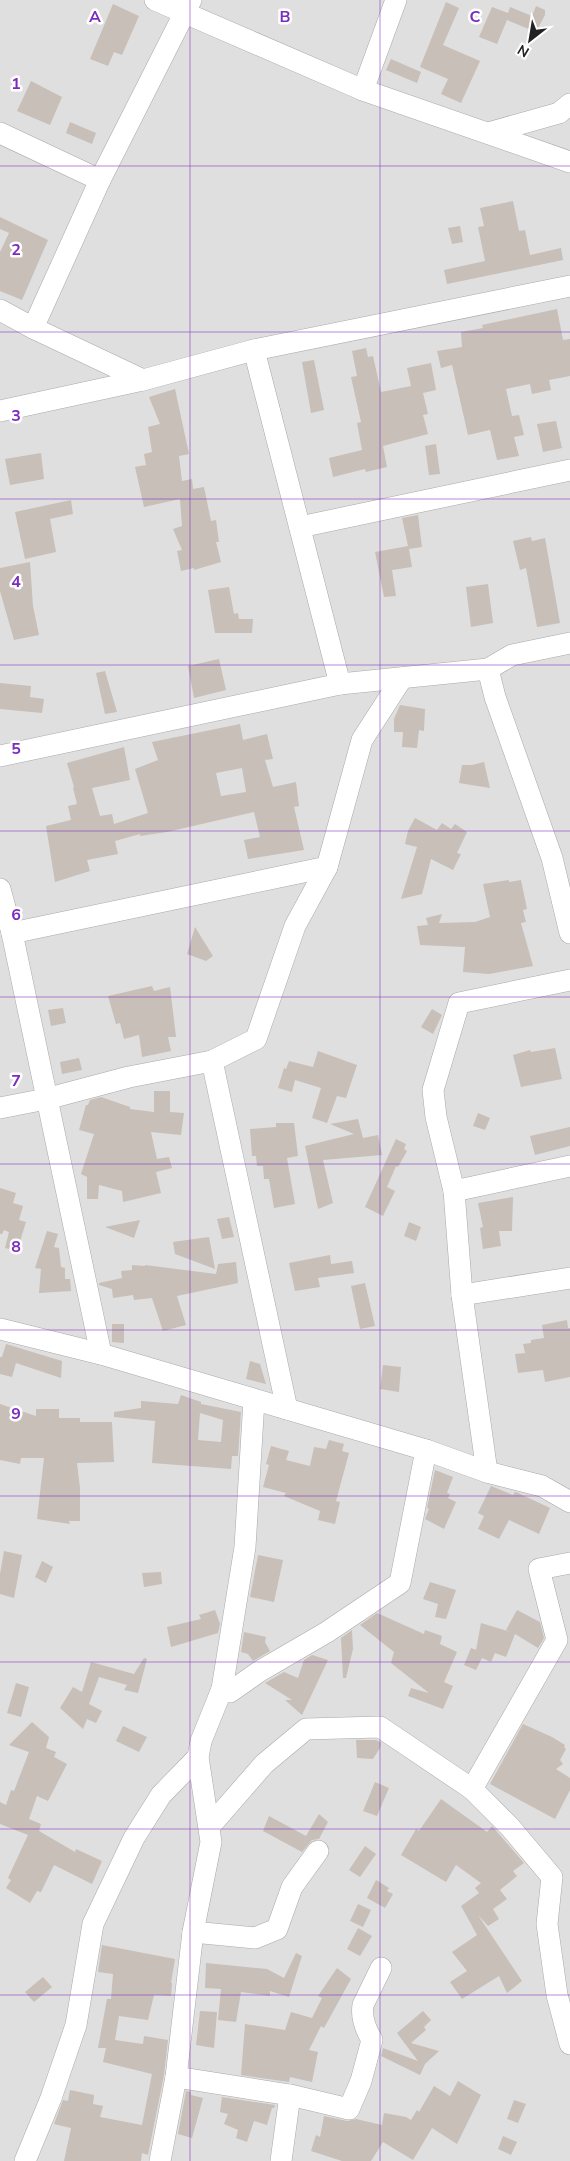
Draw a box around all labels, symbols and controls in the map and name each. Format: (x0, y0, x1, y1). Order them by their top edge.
text: A (89, 6, 101, 28)
text: B (279, 6, 291, 28)
text: C (470, 6, 481, 28)
north arrow (505, 15, 555, 65)
text: N (514, 40, 533, 62)
text: 1 (11, 73, 21, 95)
text: 2 (11, 239, 21, 261)
text: 3 (11, 405, 21, 427)
text: 4 (11, 571, 21, 593)
text: 5 (11, 738, 21, 760)
text: 6 (11, 904, 21, 926)
text: 7 (11, 1070, 21, 1092)
text: 8 (11, 1236, 21, 1258)
text: 9 (11, 1403, 21, 1425)

